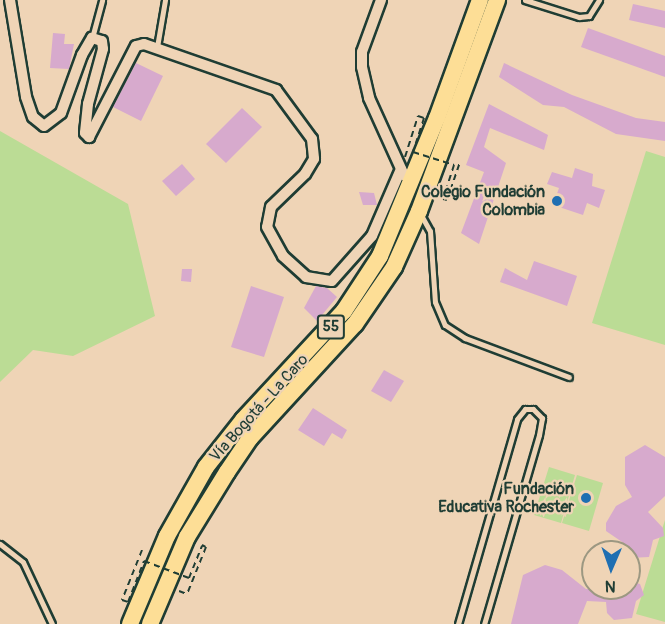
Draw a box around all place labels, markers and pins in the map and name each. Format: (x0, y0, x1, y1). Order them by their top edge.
place label: Colegio Fundación Colombia (421, 182, 545, 220)
marker: Colegio Fundación Colombia (550, 194, 564, 208)
place label: Fundación Educativa Rochester (438, 479, 574, 517)
marker: Fundación Educativa Rochester (579, 491, 593, 505)

